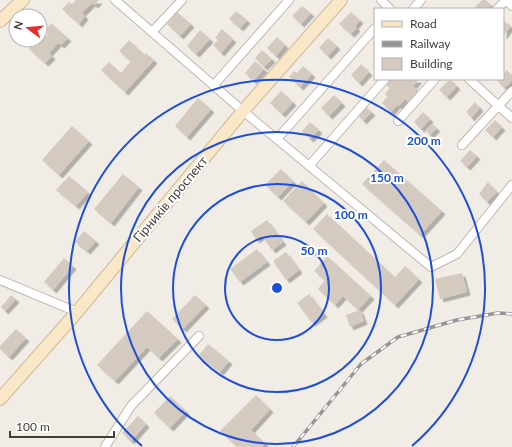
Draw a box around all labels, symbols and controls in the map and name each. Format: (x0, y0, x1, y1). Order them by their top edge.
north arrow (8, 8, 48, 48)
legend (374, 8, 504, 80)
text: Road (410, 16, 437, 31)
text: N (10, 19, 25, 31)
text: Railway (410, 36, 451, 51)
text: Building (410, 56, 453, 71)
text: 200 m (407, 133, 441, 148)
street label: Гірників проспект (129, 152, 211, 245)
text: 150 m (370, 170, 404, 185)
text: 100 m (334, 207, 368, 222)
text: 50 m (301, 243, 327, 258)
centre of rings (270, 281, 284, 295)
scale bar (10, 413, 114, 439)
text: 100 m (16, 419, 50, 434)

